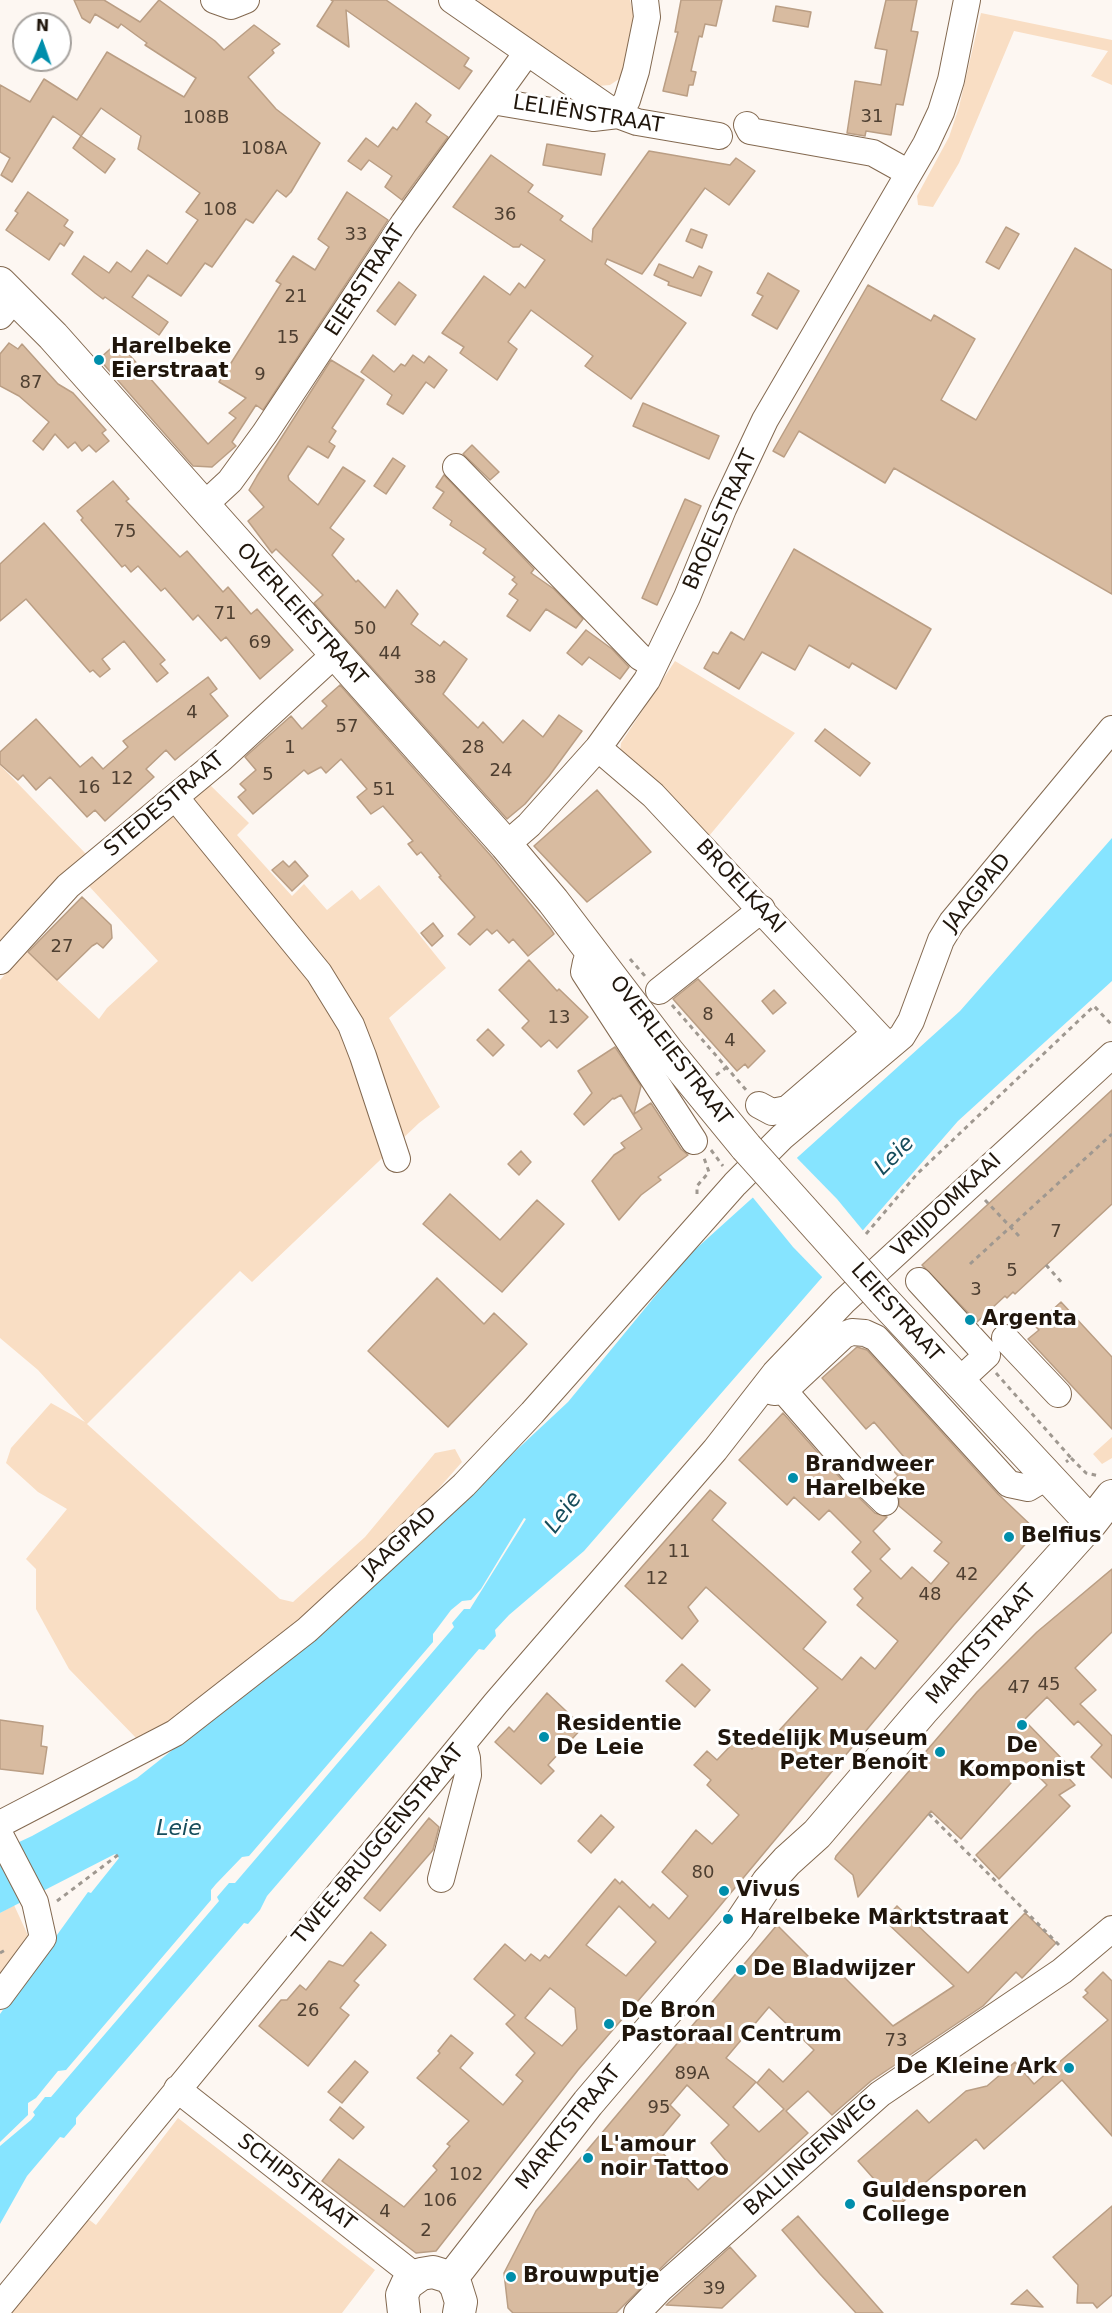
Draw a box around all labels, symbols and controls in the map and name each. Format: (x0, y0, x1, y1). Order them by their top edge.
north arrow (12, 12, 72, 72)
text: N (36, 16, 50, 35)
street label: LELIËNSTRAAT (511, 91, 665, 139)
house number: 31 (861, 106, 883, 128)
house number: 108B (183, 107, 229, 129)
house number: 108A (241, 138, 287, 160)
house number: 108 (203, 199, 237, 221)
house number: 36 (494, 204, 516, 226)
street label: EIERSTRAAT (321, 221, 411, 341)
house number: 33 (345, 224, 367, 246)
house number: 21 (285, 286, 307, 308)
house number: 15 (277, 327, 299, 349)
place label: Harelbeke Eierstraat (111, 335, 231, 385)
marker: Harelbeke Eierstraat (92, 353, 106, 367)
house number: 9 (254, 364, 266, 386)
house number: 87 (20, 372, 42, 394)
street label: BROELSTRAAT (679, 446, 763, 594)
house number: 75 (114, 521, 136, 543)
street label: OVERLEIESTRAAT (230, 538, 372, 692)
house number: 71 (214, 603, 236, 625)
house number: 50 (354, 618, 376, 640)
house number: 69 (249, 632, 271, 654)
house number: 44 (379, 643, 401, 665)
house number: 38 (414, 667, 436, 689)
house number: 4 (186, 702, 198, 724)
house number: 57 (336, 716, 358, 738)
house number: 1 (284, 737, 296, 759)
house number: 28 (462, 737, 484, 759)
street label: STEDESTRAAT (100, 747, 230, 863)
house number: 24 (490, 760, 512, 782)
house number: 5 (262, 764, 274, 786)
house number: 12 (111, 768, 133, 790)
house number: 16 (78, 777, 100, 799)
house number: 51 (373, 779, 395, 801)
street label: BROELKAAI (690, 835, 790, 939)
street label: JAAGPAD (939, 849, 1017, 937)
house number: 27 (51, 936, 73, 958)
street label: OVERLEIESTRAAT (604, 971, 736, 1131)
house number: 8 (702, 1004, 714, 1026)
house number: 13 (548, 1007, 570, 1029)
house number: 4 (724, 1030, 736, 1052)
water label: Leie (870, 1131, 920, 1181)
street label: VRIJDOMKAAI (887, 1149, 1007, 1263)
house number: 7 (1050, 1221, 1062, 1243)
street label: LEIESTRAAT (845, 1258, 947, 1368)
house number: 5 (1006, 1260, 1018, 1282)
house number: 3 (970, 1279, 982, 1301)
place label: Argenta (982, 1307, 1077, 1333)
marker: Argenta (963, 1313, 977, 1327)
place label: Brandweer Harelbeke (805, 1453, 934, 1503)
marker: Brandweer Harelbeke (786, 1471, 800, 1485)
water label: Leie (540, 1487, 588, 1539)
street label: JAAGPAD (357, 1502, 443, 1584)
place label: Belfius (1021, 1524, 1101, 1550)
marker: Belfius (1002, 1530, 1016, 1544)
house number: 11 (668, 1541, 690, 1563)
house number: 42 (956, 1564, 978, 1586)
house number: 12 (646, 1568, 668, 1590)
street label: MARKTSTRAAT (922, 1580, 1042, 1710)
house number: 48 (919, 1584, 941, 1606)
house number: 45 (1038, 1674, 1060, 1696)
house number: 47 (1008, 1677, 1030, 1699)
place label: Residentie De Leie (556, 1712, 682, 1762)
marker: De Komponist (1015, 1718, 1029, 1732)
place label: Stedelijk Museum Peter Benoit (717, 1727, 928, 1777)
marker: Residentie De Leie (537, 1730, 551, 1744)
place label: De Komponist (959, 1734, 1085, 1784)
street label: TWEE-BRUGGENSTRAAT (288, 1740, 470, 1950)
marker: Stedelijk Museum Peter Benoit (933, 1745, 947, 1759)
water label: Leie (156, 1816, 202, 1842)
house number: 80 (692, 1862, 714, 1884)
place label: Vivus (736, 1878, 800, 1904)
marker: Vivus (717, 1884, 731, 1898)
place label: Harelbeke Marktstraat (740, 1906, 1008, 1932)
marker: Harelbeke Marktstraat (721, 1912, 735, 1926)
place label: De Bladwijzer (753, 1957, 915, 1983)
marker: De Bladwijzer (734, 1963, 748, 1977)
place label: De Bron Pastoraal Centrum (621, 1999, 842, 2049)
house number: 26 (297, 2000, 319, 2022)
marker: De Bron Pastoraal Centrum (602, 2017, 616, 2031)
house number: 73 (885, 2030, 907, 2052)
place label: De Kleine Ark (896, 2055, 1057, 2081)
street label: MARKTSTRAAT (511, 2061, 627, 2195)
marker: De Kleine Ark (1062, 2061, 1076, 2075)
house number: 89A (674, 2063, 710, 2085)
street label: BALLINGENWEG (740, 2090, 882, 2222)
house number: 95 (648, 2097, 670, 2119)
street label: SCHIPSTRAAT (232, 2129, 360, 2237)
place label: L'amour noir Tattoo (600, 2133, 729, 2183)
marker: L'amour noir Tattoo (581, 2151, 595, 2165)
house number: 102 (449, 2164, 483, 2186)
place label: Guldensporen College (862, 2179, 1027, 2229)
house number: 106 (423, 2190, 457, 2212)
marker: Guldensporen College (843, 2197, 857, 2211)
house number: 4 (379, 2201, 391, 2223)
house number: 2 (420, 2220, 432, 2242)
place label: Brouwputje (523, 2264, 660, 2290)
marker: Brouwputje (504, 2270, 518, 2284)
house number: 39 (703, 2278, 725, 2300)

